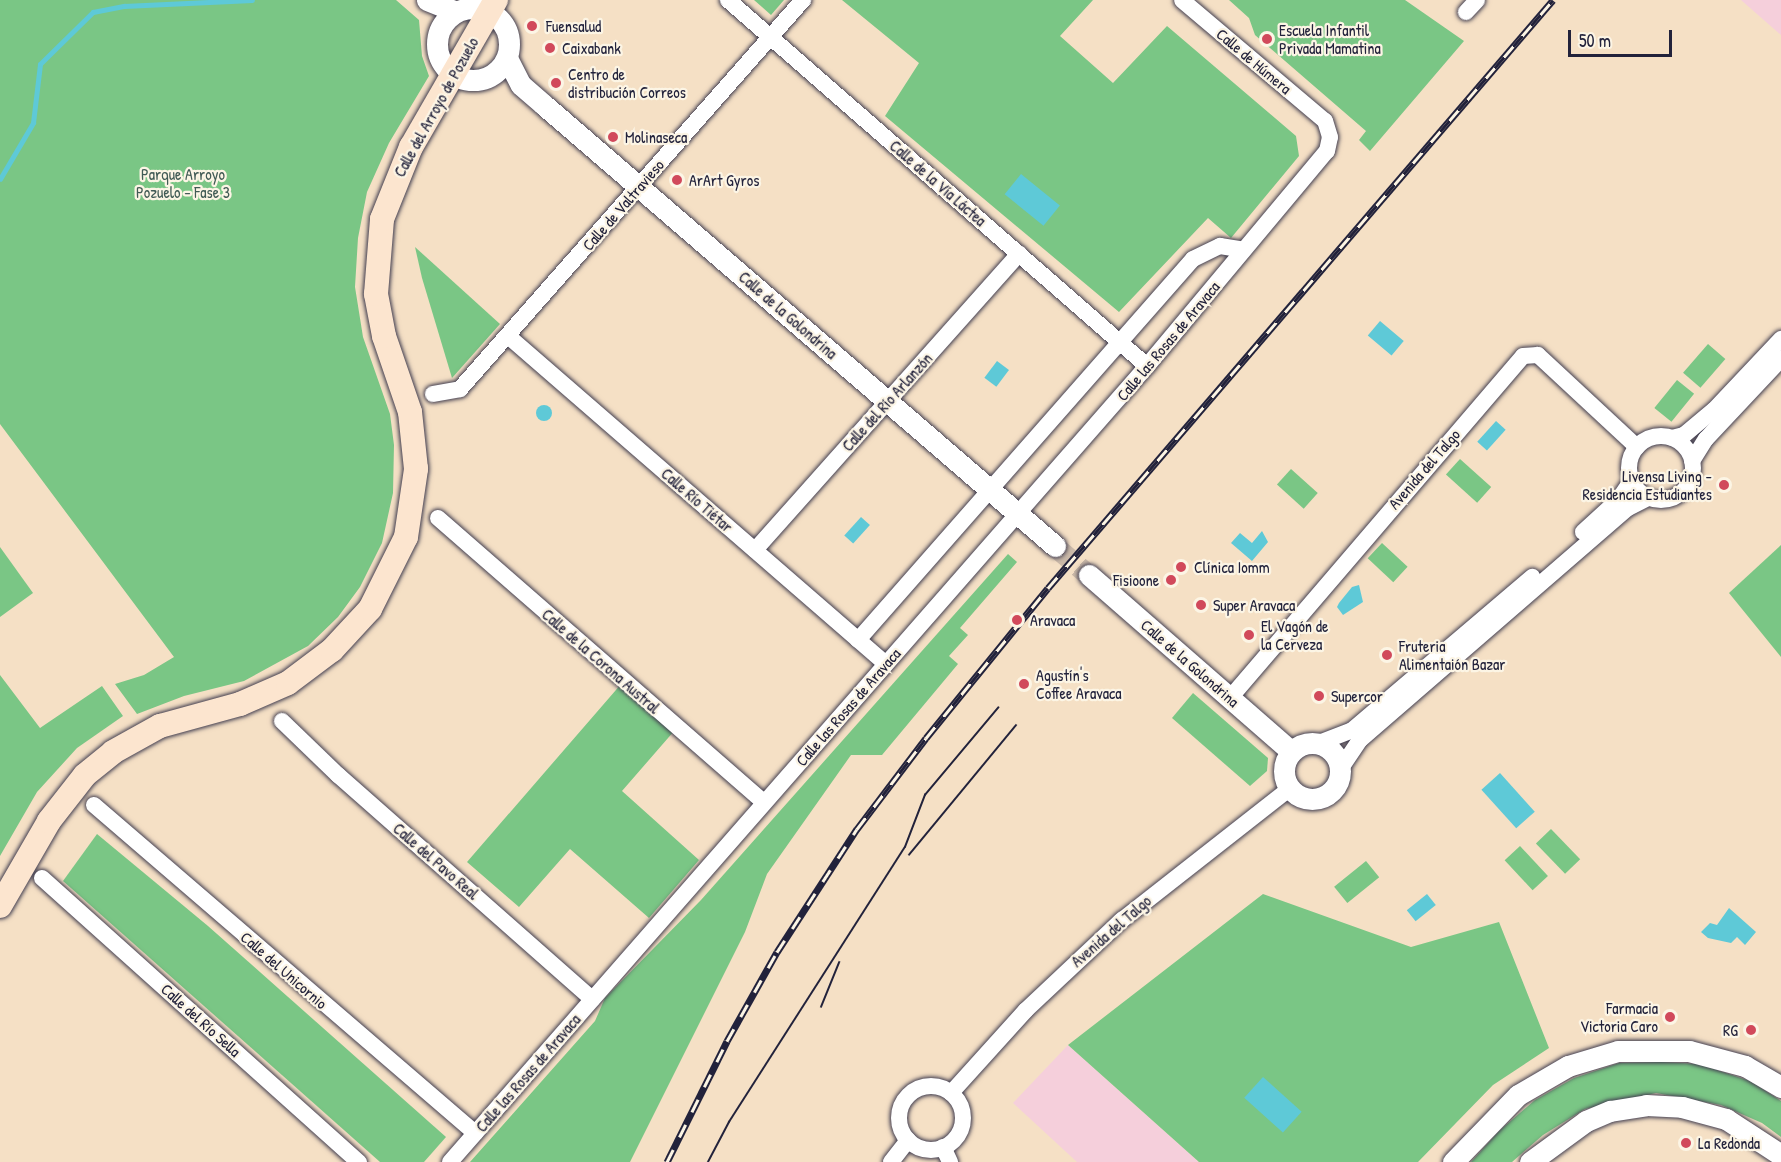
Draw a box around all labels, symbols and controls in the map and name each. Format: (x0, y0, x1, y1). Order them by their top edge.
place label: Fuensalud (546, 16, 601, 36)
marker: Fuensalud (523, 17, 541, 35)
scale bar (1571, 18, 1674, 56)
place label: Escuela Infantil Privada Mamatina (1279, 20, 1381, 58)
street label: Calle de Húmera (1213, 24, 1295, 98)
text: 50 m (1579, 28, 1611, 53)
marker: Escuela Infantil Privada Mamatina (1260, 32, 1274, 46)
street label: Calle del Arroyo de Pozuelo (390, 34, 482, 180)
place label: Caixabank (562, 38, 621, 58)
marker: Caixabank (543, 41, 557, 55)
place label: Centro de distribución Correos (568, 64, 686, 102)
marker: Centro de distribución Correos (549, 76, 563, 90)
place label: Molinaseca (625, 127, 687, 147)
marker: Molinaseca (606, 130, 620, 144)
street label: Calle de la Vía Láctea (886, 136, 990, 230)
street label: Calle de Valtravieso (578, 155, 668, 255)
park label: Parque Arroyo Pozuelo - Fase 3 (136, 164, 230, 202)
place label: ArArt Gyros (689, 170, 759, 190)
marker: ArArt Gyros (670, 173, 684, 187)
street label: Calle de la Golondrina (735, 267, 841, 363)
street label: Calle las Rosas de Aravaca (1112, 277, 1224, 405)
street label: Calle del Río Arlanzón (838, 349, 936, 455)
street label: Avenida del Talgo (1384, 425, 1464, 513)
street label: Calle Río Tiétar (657, 464, 737, 536)
place label: Livensa Living - Residencia Estudiantes (1583, 466, 1712, 504)
marker: Livensa Living - Residencia Estudiantes (1717, 478, 1731, 492)
place label: Clínica Iomm (1194, 557, 1270, 577)
marker: Clínica Iomm (1172, 558, 1190, 576)
place label: Fisioone (1113, 570, 1159, 590)
marker: Fisioone (1164, 573, 1178, 587)
place label: Super Aravaca (1213, 595, 1295, 615)
marker: Super Aravaca (1194, 598, 1208, 612)
street label: Calle de la Corona Austral (538, 605, 664, 717)
place label: Aravaca (1030, 610, 1075, 630)
marker: Aravaca (1008, 611, 1026, 629)
street label: Calle de la Golondrina (1137, 615, 1243, 711)
place label: El Vagón de la Cerveza (1261, 616, 1328, 654)
marker: El Vagón de la Cerveza (1242, 628, 1256, 642)
place label: Fruteria Alimentaión Bazar (1399, 636, 1506, 674)
street label: Calle las Rosas de Aravaca (792, 644, 904, 770)
marker: Fruteria Alimentaión Bazar (1380, 648, 1394, 662)
place label: Agustín's Coffee Aravaca (1036, 665, 1121, 703)
marker: Agustín's Coffee Aravaca (1017, 677, 1031, 691)
place label: Supercor (1331, 686, 1383, 706)
marker: Supercor (1312, 689, 1326, 703)
street label: Calle del Pavo Real (389, 819, 483, 903)
street label: Avenida del Talgo (1067, 891, 1155, 971)
street label: Calle del Unicornio (237, 927, 331, 1013)
street label: Calle del Río Sella (157, 979, 245, 1061)
place label: Farmacia Victoria Caro (1580, 998, 1658, 1036)
street label: Calle las Rosas de Aravaca (472, 1010, 584, 1136)
marker: Farmacia Victoria Caro (1663, 1010, 1677, 1024)
place label: RG (1723, 1020, 1738, 1040)
marker: RG (1742, 1021, 1760, 1039)
place label: La Redonda (1698, 1133, 1760, 1153)
marker: La Redonda (1679, 1136, 1693, 1150)

